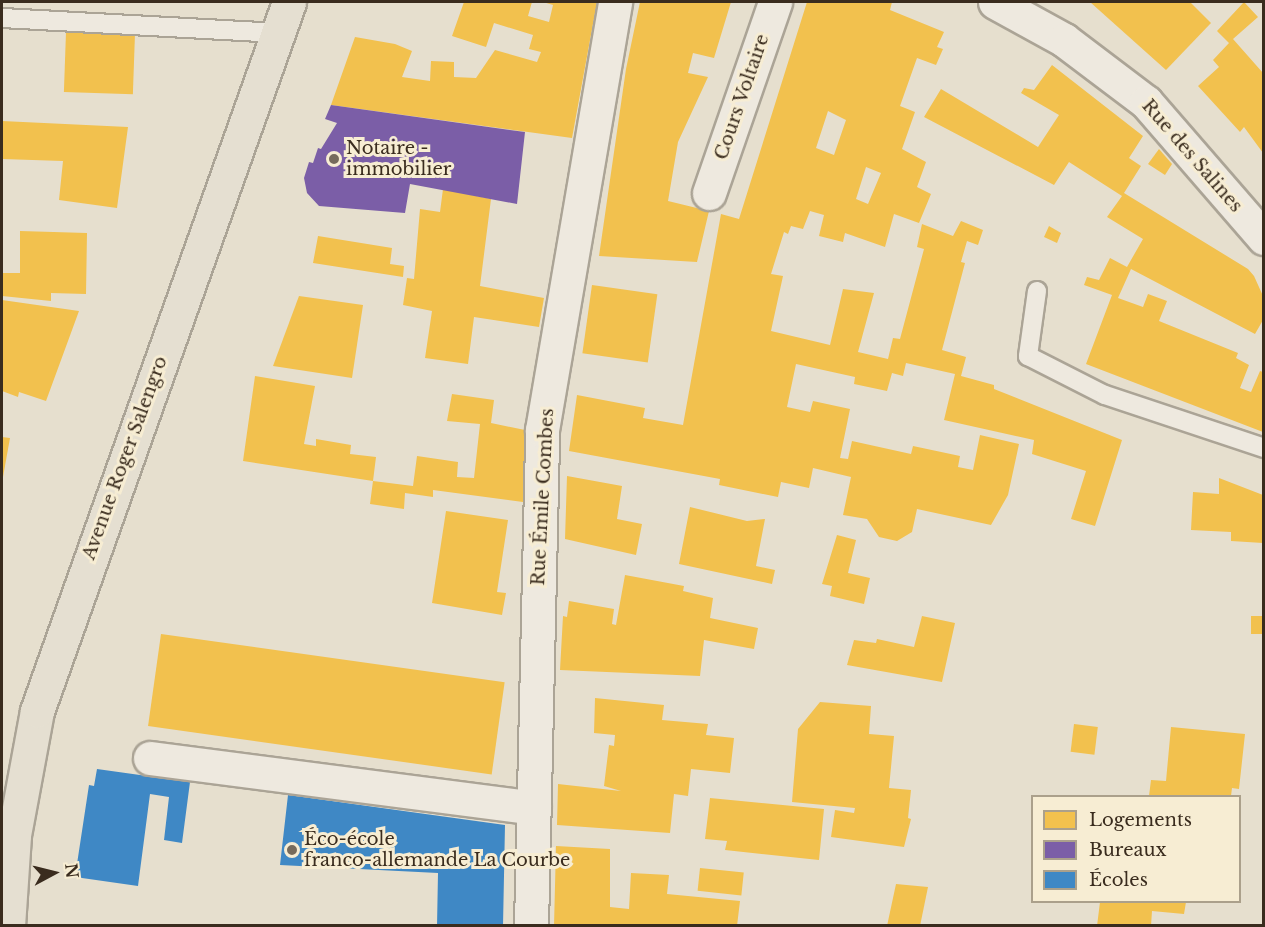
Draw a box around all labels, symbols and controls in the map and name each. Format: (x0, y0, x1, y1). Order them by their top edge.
street label: Cours Voltaire (710, 31, 774, 163)
street label: Rue des Salines (1137, 95, 1247, 217)
place label: Notaire - immobilier (346, 138, 451, 180)
marker: Notaire - immobilier (327, 152, 341, 166)
street label: Avenue Roger Salengro (78, 353, 172, 563)
street label: Rue Émile Combes (528, 408, 558, 586)
legend (1031, 795, 1241, 903)
text: Logements (1089, 809, 1192, 831)
place label: Éco-école franco-allemande La Courbe (304, 829, 571, 872)
text: Bureaux (1089, 839, 1166, 861)
north arrow (24, 843, 84, 903)
marker: Éco-école franco-allemande La Courbe (285, 843, 299, 857)
text: N (61, 862, 83, 879)
text: Écoles (1089, 869, 1148, 891)

